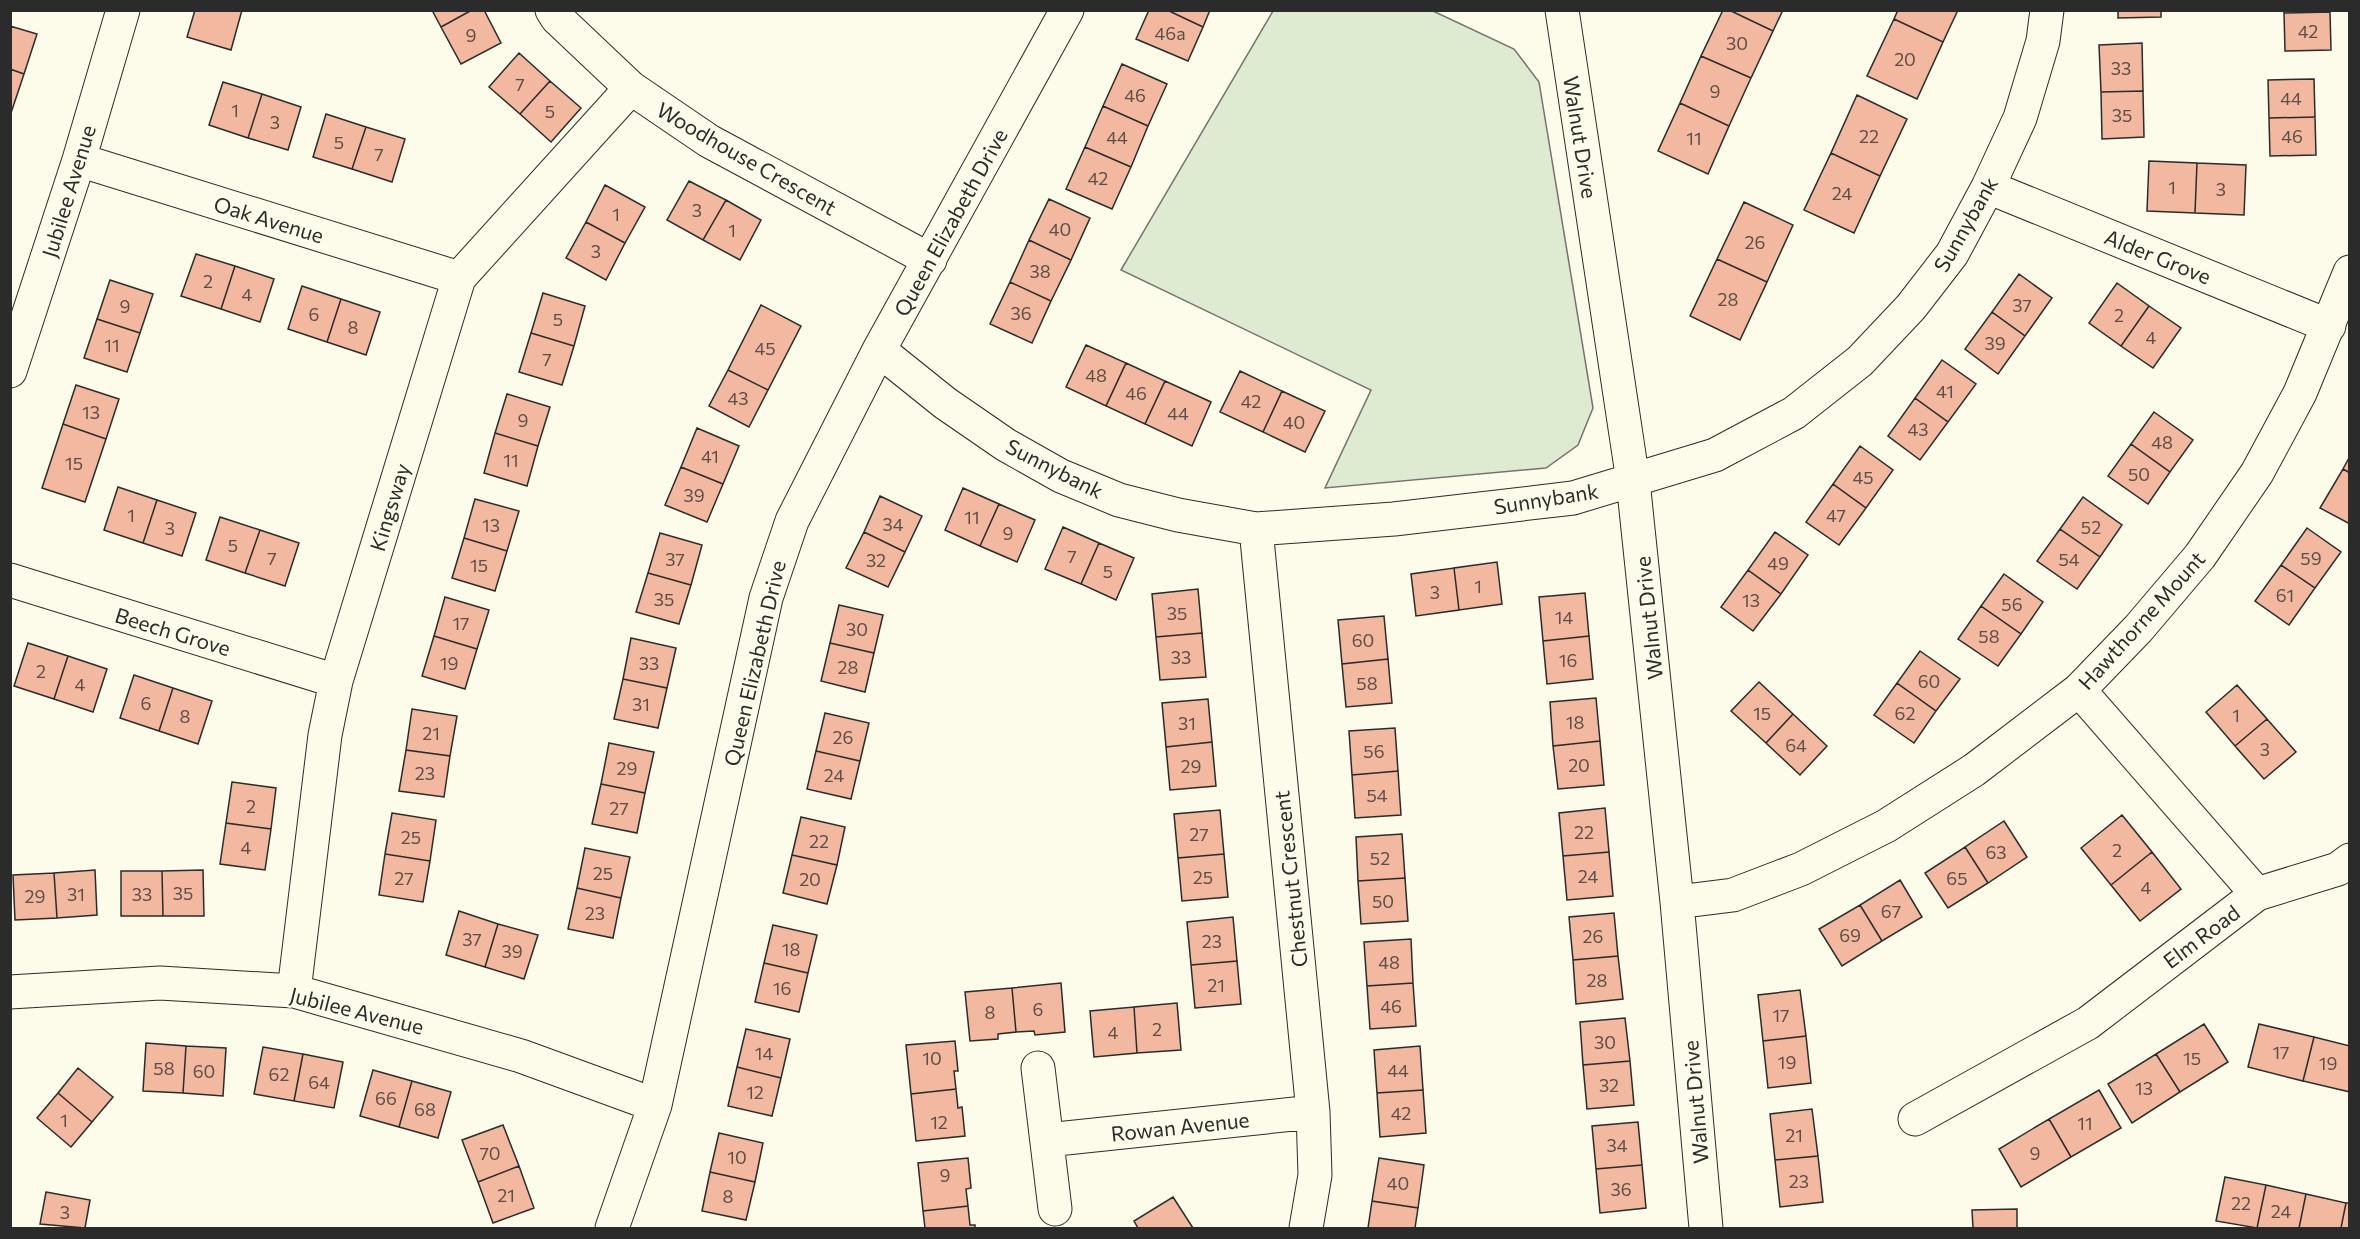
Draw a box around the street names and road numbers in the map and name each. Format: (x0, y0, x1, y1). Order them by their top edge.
street label: Walnut Drive (1559, 74, 1603, 200)
street label: Woodhouse Crescent (653, 96, 841, 220)
street label: Jubilee Avenue (36, 122, 100, 260)
street label: Queen Elizabeth Drive (888, 124, 1012, 320)
street label: Sunnybank (1928, 172, 2002, 276)
street label: Oak Avenue (211, 190, 327, 248)
street label: Alder Grove (2101, 223, 2215, 289)
street label: Sunnybank (1002, 433, 1108, 503)
street label: Kingsway (364, 460, 414, 554)
street label: Sunnybank (1492, 477, 1600, 519)
street label: Hawthorne Mount (2072, 546, 2210, 694)
street label: Walnut Drive (1629, 555, 1667, 681)
street label: Queen Elizabeth Drive (718, 558, 790, 768)
street label: Beech Grove (112, 602, 234, 660)
street label: Chestnut Crescent (1268, 790, 1312, 968)
street label: Elm Road (2158, 899, 2244, 973)
street label: Jubilee Avenue (287, 981, 427, 1039)
street label: Walnut Drive (1677, 1039, 1713, 1165)
street label: Rowan Avenue (1109, 1106, 1251, 1146)

